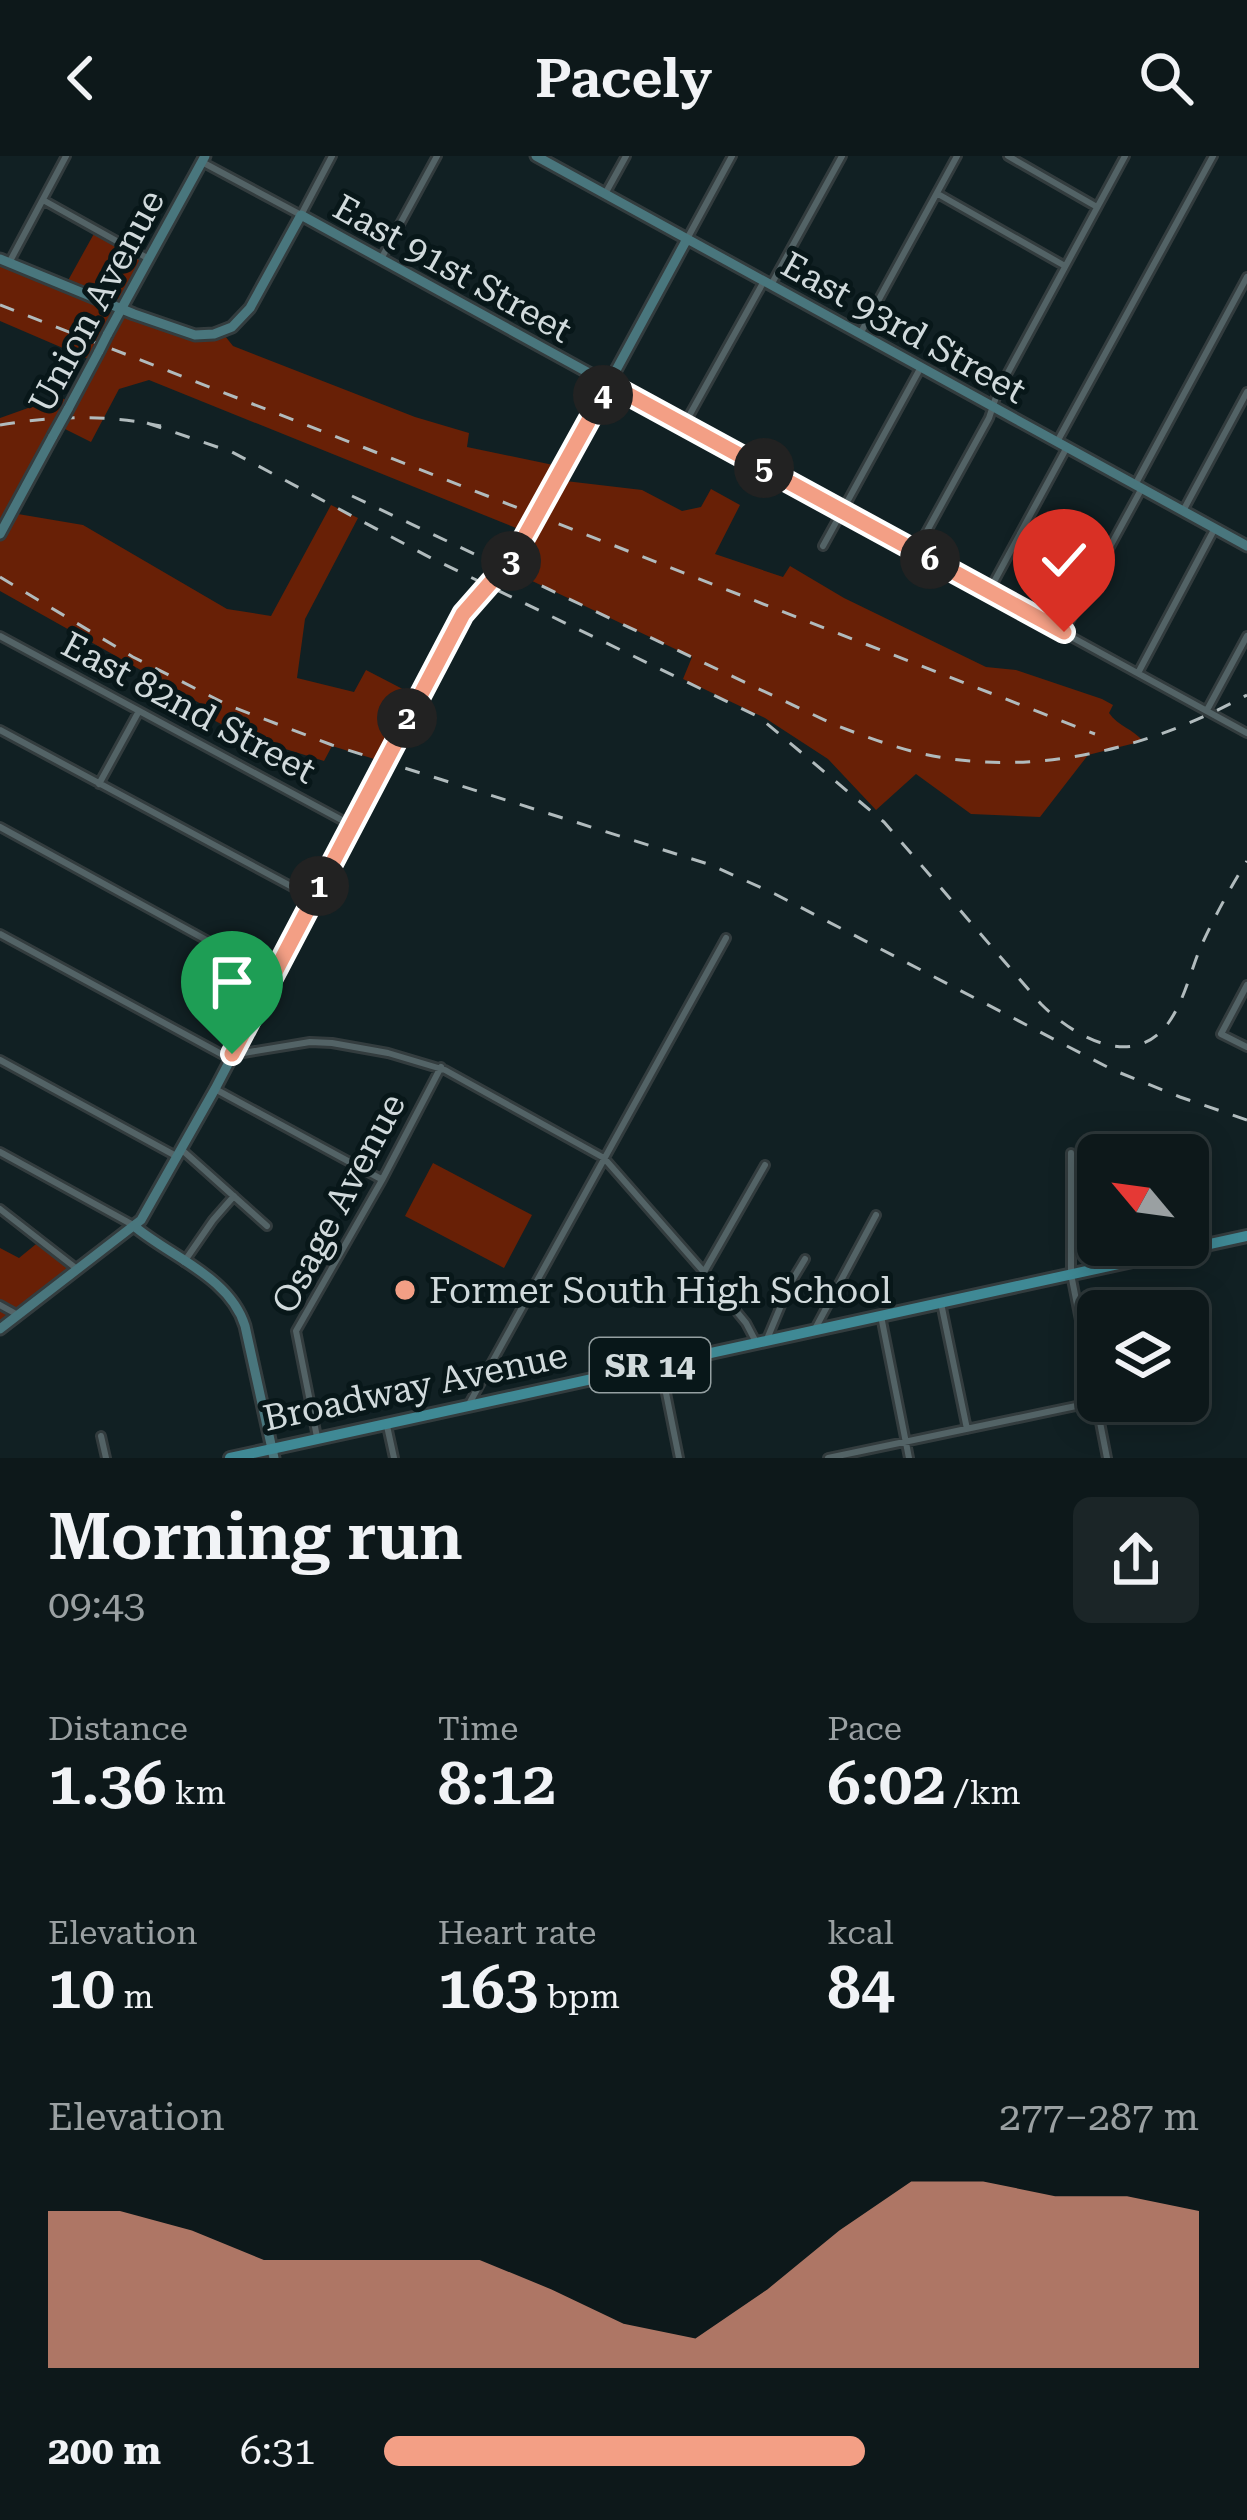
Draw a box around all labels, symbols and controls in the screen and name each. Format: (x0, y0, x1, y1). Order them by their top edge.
icon: back (48, 45, 114, 111)
icon: search (1133, 45, 1199, 111)
text: Pacely (535, 47, 712, 110)
street label: Union Avenue (21, 183, 173, 420)
street label: East 91st Street (326, 186, 579, 352)
street label: East 93rd Street (774, 243, 1033, 412)
pin: 4 (573, 365, 633, 425)
text: 4 (594, 375, 612, 414)
pin: 5 (734, 438, 794, 498)
text: 5 (755, 448, 773, 487)
pin (1013, 509, 1115, 632)
icon: check (1031, 527, 1097, 593)
pin: 6 (900, 529, 960, 589)
pin: 3 (481, 531, 541, 591)
text: 6 (921, 539, 939, 578)
text: 3 (502, 541, 520, 580)
street label: East 82nd Street (54, 623, 323, 792)
pin: 2 (377, 688, 437, 748)
text: 2 (398, 698, 416, 737)
pin: 1 (289, 856, 349, 916)
text: 1 (310, 866, 328, 905)
pin (181, 931, 283, 1054)
icon: arrive (199, 949, 265, 1015)
street label: Osage Avenue (263, 1087, 414, 1320)
north arrow (1077, 1134, 1209, 1266)
map controls (1077, 1134, 1209, 1422)
place label: Former South High School (429, 1270, 892, 1312)
marker: Former South High School (392, 1277, 418, 1303)
button: layers (1077, 1290, 1209, 1422)
street label: Broadway Avenue (259, 1334, 571, 1440)
road number: SR 14 (590, 1338, 710, 1392)
button: share (1073, 1497, 1199, 1623)
text: Morning run (48, 1498, 463, 1575)
text: 09:43 (48, 1582, 145, 1628)
text: Distance (48, 1709, 188, 1748)
text: Time (438, 1709, 518, 1748)
text: Pace (827, 1709, 902, 1748)
text: 1.36 (48, 1748, 167, 1819)
text: 8:12 (438, 1748, 556, 1819)
text: 6:02 (827, 1748, 946, 1819)
text: km (167, 1773, 226, 1812)
text: /km (946, 1773, 1021, 1812)
text: Elevation (48, 1913, 198, 1952)
text: Heart rate (438, 1913, 596, 1952)
text: kcal (827, 1913, 894, 1952)
text: 10 (48, 1952, 115, 2023)
text: 163 (438, 1952, 538, 2023)
text: 84 (827, 1952, 895, 2023)
text: m (115, 1977, 154, 2016)
text: bpm (538, 1977, 620, 2016)
text: Elevation (48, 2094, 225, 2140)
text: 277–287 m (999, 2094, 1199, 2140)
text: 200 m (48, 2428, 161, 2474)
text: 6:31 (240, 2428, 316, 2474)

